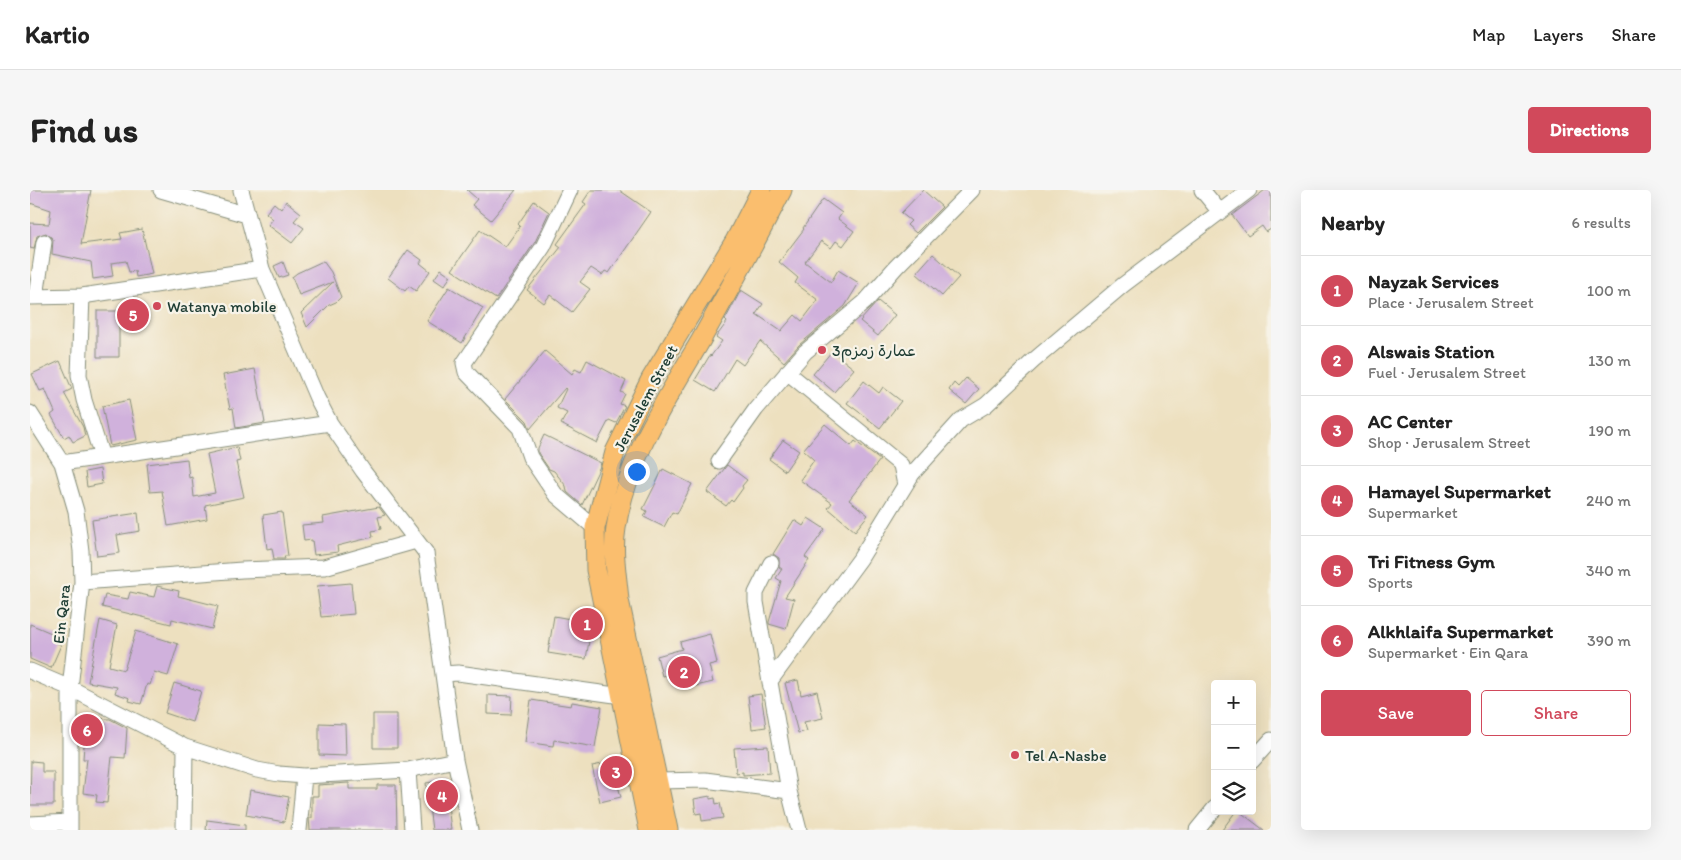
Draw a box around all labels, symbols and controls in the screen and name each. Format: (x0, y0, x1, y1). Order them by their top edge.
text: Kartio (25, 20, 90, 49)
text: Map (1472, 24, 1505, 46)
text: Layers (1533, 24, 1583, 46)
text: Share (1611, 24, 1656, 46)
button: Directions (1528, 107, 1651, 153)
text: Find us (30, 109, 138, 151)
text: Nearby (1321, 210, 1385, 235)
text: 6 results (1571, 213, 1631, 232)
text: Nayzak Services (1368, 270, 1499, 293)
text: 1 (1333, 281, 1341, 300)
text: 100 m (1587, 281, 1631, 300)
text: Place · Jerusalem Street (1368, 293, 1534, 312)
pin: 5 (117, 296, 149, 334)
place label: Watanya mobile (167, 297, 277, 316)
marker: Watanya mobile (151, 300, 163, 312)
text: Alswais Station (1368, 340, 1494, 363)
place label: عمارة زمزم3 (832, 341, 917, 363)
street label: Jerusalem Street (609, 342, 681, 455)
marker: عمارة زمزم3 (816, 344, 828, 356)
text: 2 (1333, 351, 1341, 370)
text: 130 m (1588, 351, 1631, 370)
text: Fuel · Jerusalem Street (1368, 363, 1526, 382)
text: AC Center (1368, 410, 1452, 433)
text: 3 (1333, 421, 1341, 440)
text: 190 m (1588, 421, 1631, 440)
text: Shop · Jerusalem Street (1368, 433, 1531, 452)
your location (624, 459, 650, 485)
text: Hamayel Supermarket (1368, 480, 1551, 503)
text: 4 (1332, 491, 1342, 510)
text: 240 m (1586, 491, 1631, 510)
text: Supermarket (1368, 503, 1458, 522)
text: Tri Fitness Gym (1368, 550, 1495, 573)
text: 5 (1333, 561, 1341, 580)
text: 340 m (1586, 561, 1631, 580)
text: Sports (1368, 573, 1413, 592)
street label: Ein Qara (49, 583, 74, 645)
pin: 1 (571, 605, 603, 643)
text: Alkhlaifa Supermarket (1368, 620, 1553, 643)
text: 6 (1333, 631, 1341, 650)
text: 390 m (1587, 631, 1631, 650)
text: Supermarket · Ein Qara (1368, 643, 1528, 662)
pin: 2 (668, 653, 700, 691)
map controls (1211, 680, 1256, 815)
button: + (1211, 680, 1256, 725)
button: Save (1321, 690, 1471, 736)
button: Share (1481, 690, 1631, 736)
pin: 6 (71, 711, 103, 749)
button: − (1211, 725, 1256, 770)
place label: Tel A-Nasbe (1025, 746, 1107, 765)
marker: Tel A-Nasbe (1009, 749, 1021, 761)
pin: 3 (600, 753, 632, 791)
button: layers (1211, 770, 1256, 815)
pin: 4 (426, 777, 458, 815)

